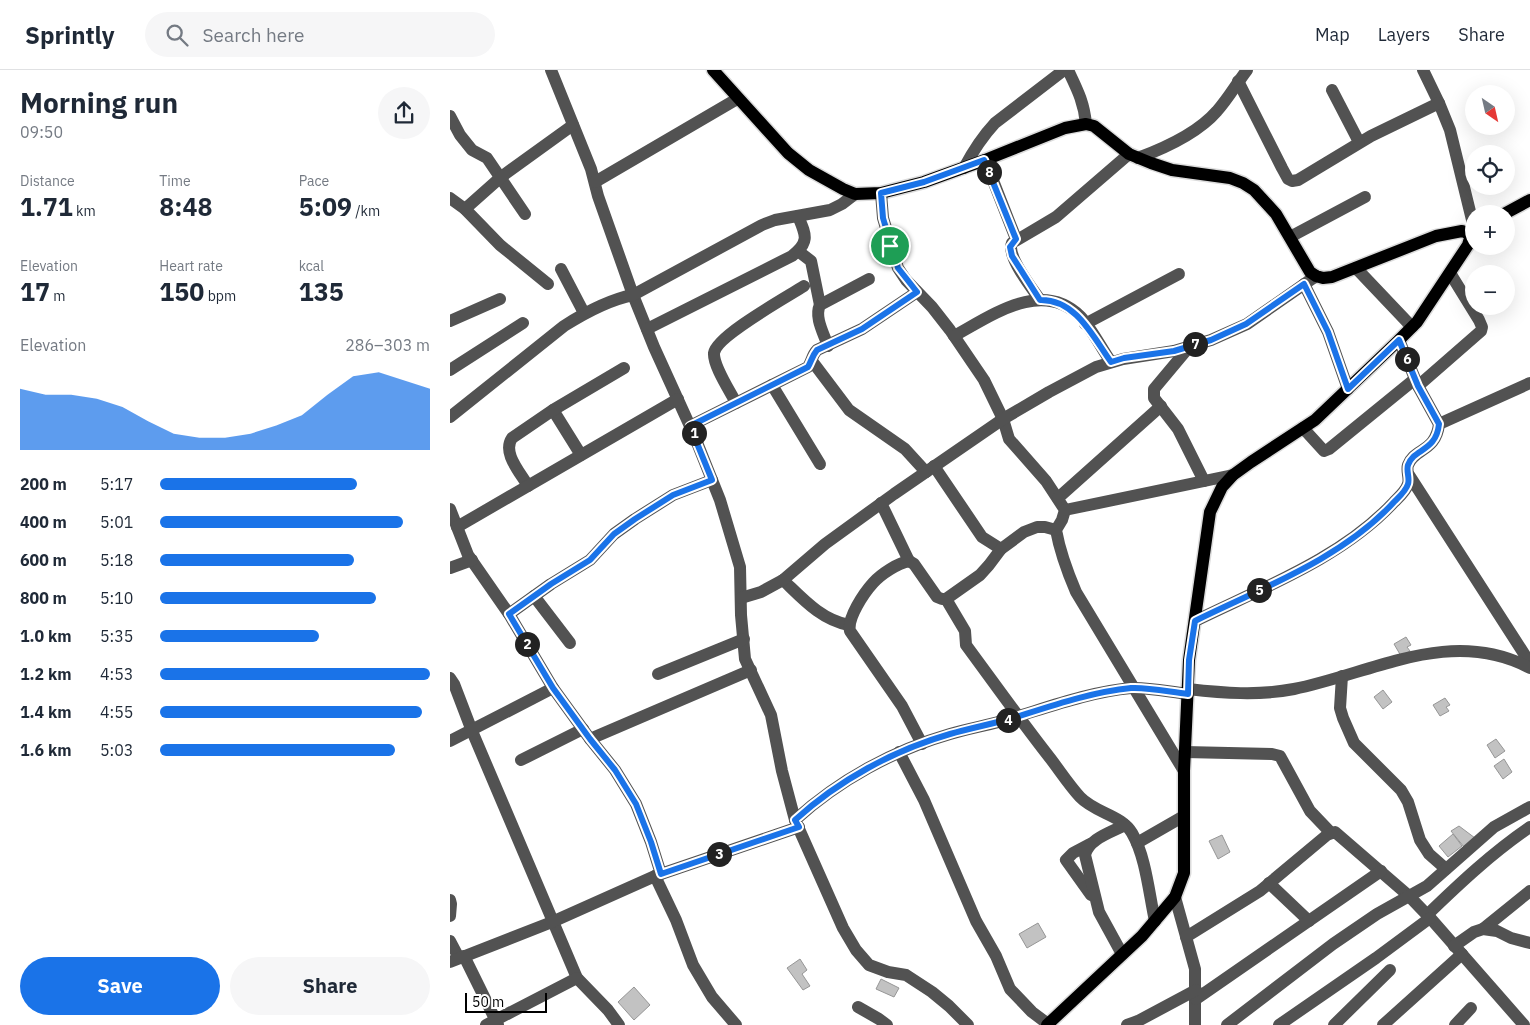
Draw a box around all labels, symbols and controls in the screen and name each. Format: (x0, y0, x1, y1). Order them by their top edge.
search box (145, 12, 495, 57)
text: Sprintly (25, 19, 115, 51)
icon: search (163, 21, 191, 49)
text: Search here (203, 23, 304, 47)
text: Map (1315, 23, 1350, 46)
text: Layers (1378, 23, 1430, 46)
text: Share (1458, 23, 1505, 46)
text: Morning run (20, 84, 178, 121)
north arrow (1465, 85, 1515, 135)
map controls (1465, 85, 1515, 315)
button: share (378, 87, 430, 139)
text: 09:50 (20, 122, 63, 142)
button: locate (1465, 145, 1515, 195)
pin: 8 (976, 160, 1002, 184)
text: 8 (985, 163, 994, 181)
text: Distance (20, 172, 75, 190)
text: Time (159, 172, 191, 190)
text: Pace (299, 172, 329, 190)
text: 1.71 (20, 190, 73, 223)
text: 8:48 (159, 190, 213, 223)
text: 5:09 (299, 190, 352, 223)
text: km (73, 202, 96, 220)
text: /km (352, 202, 380, 220)
button: + (1465, 205, 1515, 255)
pin (869, 225, 911, 267)
icon: arrive (876, 232, 904, 260)
text: Elevation (20, 257, 78, 275)
text: Heart rate (159, 257, 223, 275)
text: kcal (299, 257, 324, 275)
button: − (1465, 265, 1515, 315)
text: 17 (20, 275, 50, 308)
text: 150 (159, 275, 204, 308)
text: 135 (299, 275, 344, 308)
text: m (50, 287, 66, 305)
text: bpm (204, 287, 236, 305)
pin: 7 (1182, 332, 1208, 356)
text: Elevation (20, 335, 86, 355)
text: 286–303 m (345, 335, 430, 355)
text: 7 (1191, 335, 1200, 353)
pin: 6 (1394, 346, 1420, 372)
text: 6 (1403, 350, 1412, 368)
pin: 1 (682, 420, 706, 446)
text: 1 (690, 424, 699, 442)
text: 200 m (20, 474, 67, 494)
text: 5:17 (100, 474, 133, 494)
text: 400 m (20, 512, 67, 532)
text: 5:01 (100, 512, 133, 532)
text: 600 m (20, 550, 67, 570)
text: 5:18 (100, 550, 133, 570)
pin: 5 (1246, 578, 1272, 602)
text: 5 (1255, 581, 1264, 599)
text: 800 m (20, 588, 67, 608)
text: 5:10 (100, 588, 133, 608)
text: 1.0 km (20, 626, 71, 646)
text: 5:35 (100, 626, 133, 646)
pin: 2 (514, 632, 540, 656)
text: 2 (523, 635, 532, 653)
text: 1.2 km (20, 664, 71, 684)
text: 4:53 (100, 664, 133, 684)
text: 1.4 km (20, 702, 71, 722)
text: 4:55 (100, 702, 133, 722)
pin: 4 (996, 708, 1020, 732)
text: 4 (1004, 711, 1013, 729)
text: 1.6 km (20, 740, 71, 760)
text: 5:03 (100, 740, 133, 760)
pin: 3 (706, 842, 732, 866)
text: 3 (715, 845, 724, 863)
button: Save (20, 957, 220, 1015)
button: Share (230, 957, 430, 1015)
scale bar (465, 990, 548, 1013)
text: 50 m (472, 993, 504, 1011)

